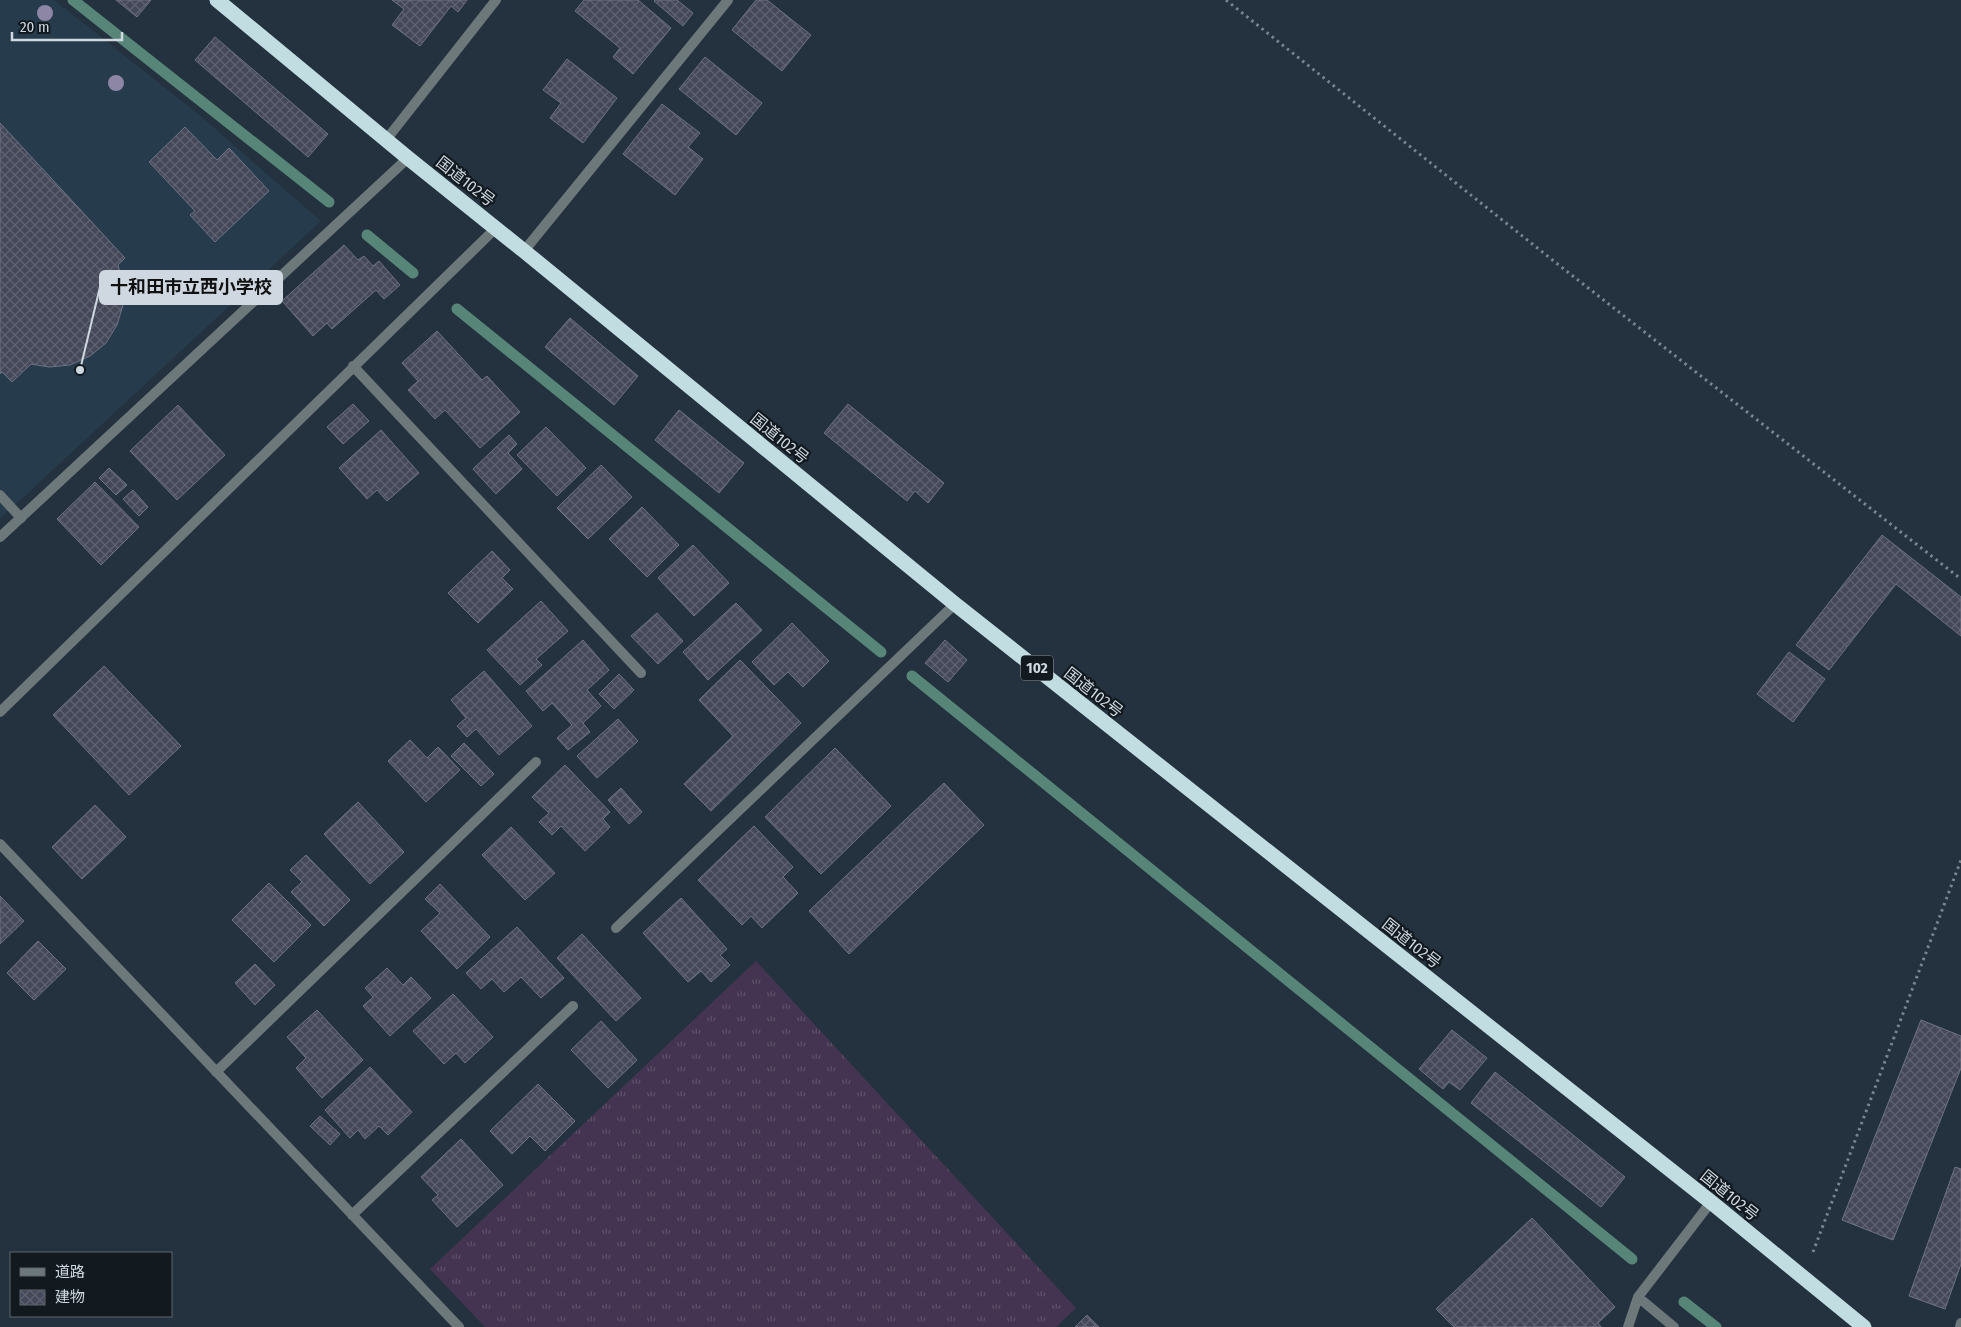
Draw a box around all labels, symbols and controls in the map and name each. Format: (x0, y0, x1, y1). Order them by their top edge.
scale bar (12, 10, 122, 42)
text: 20 m (20, 18, 50, 36)
street label: 国道102号 (432, 153, 499, 210)
callout: 十和田市立西小学校 (100, 271, 282, 304)
text: 十和田市立西小学校 (110, 276, 272, 298)
street label: 国道102号 (747, 409, 813, 468)
road number: 102 (1021, 656, 1053, 680)
street label: 国道102号 (1060, 664, 1127, 721)
street label: 国道102号 (1378, 915, 1445, 972)
street label: 国道102号 (1697, 1166, 1763, 1225)
legend (10, 1252, 172, 1317)
text: 道路 (55, 1263, 85, 1281)
text: 建物 (55, 1288, 85, 1306)

